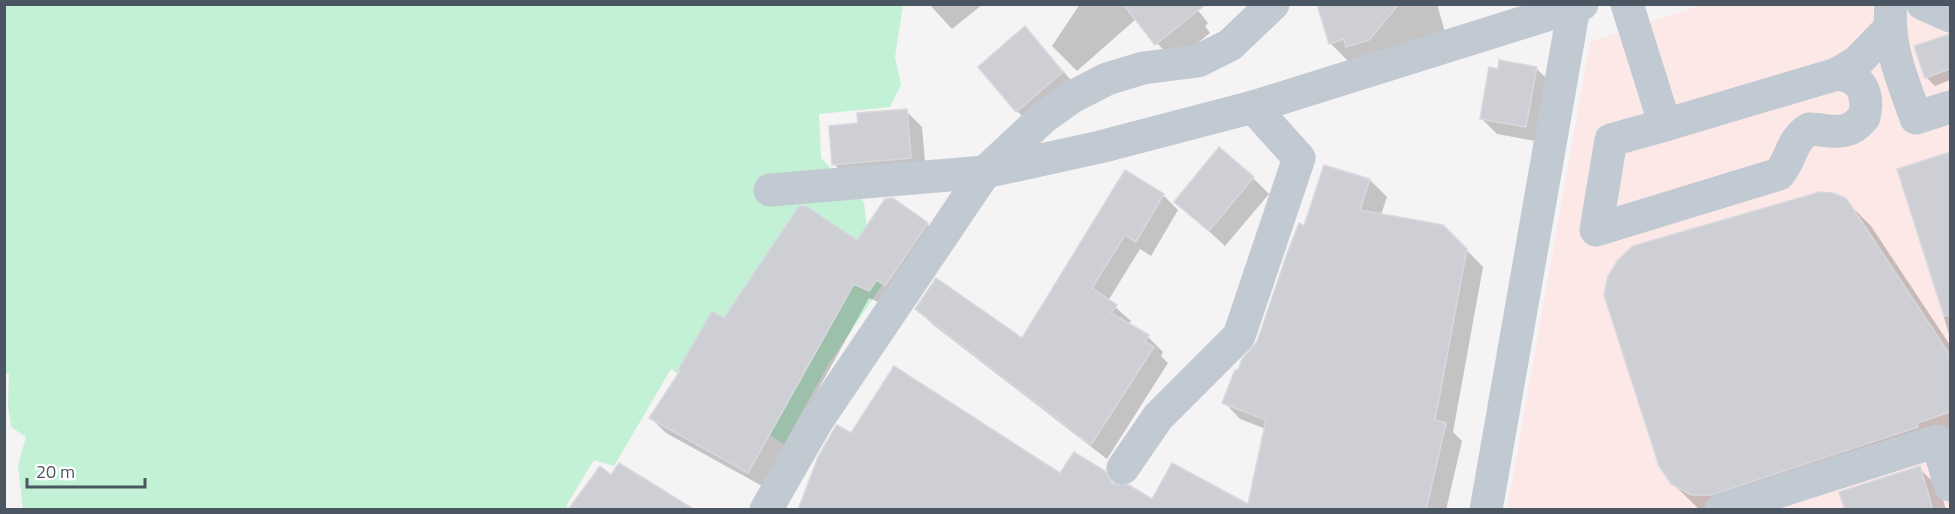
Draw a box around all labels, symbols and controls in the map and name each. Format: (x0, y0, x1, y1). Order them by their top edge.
scale bar (27, 451, 146, 489)
text: 20 m (36, 458, 75, 485)

